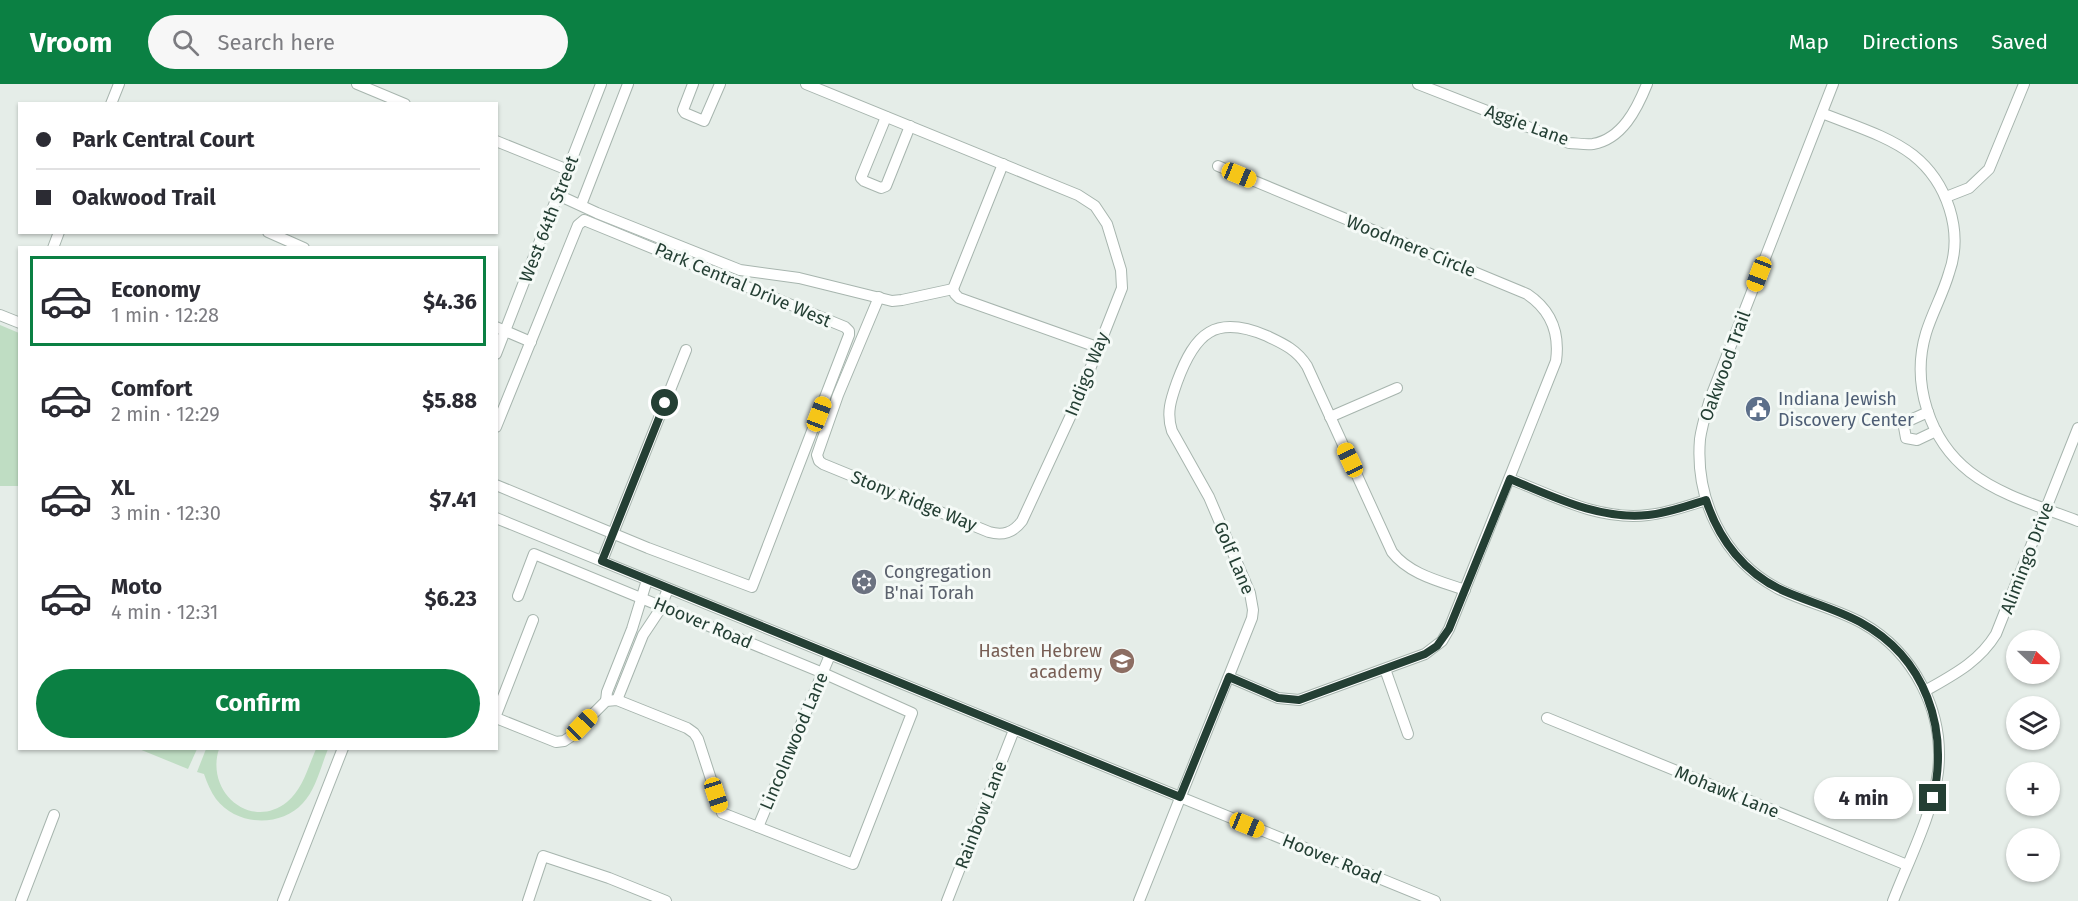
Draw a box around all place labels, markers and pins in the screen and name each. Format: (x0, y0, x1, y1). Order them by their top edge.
place label: Indiana Jewish Discovery Center (1778, 388, 1914, 431)
public building icon: Indiana Jewish Discovery Center (1743, 394, 1773, 424)
place label: Congregation B'nai Torah (884, 561, 992, 604)
synagogue icon: Congregation B'nai Torah (849, 567, 879, 597)
place label: Hasten Hebrew academy (979, 640, 1102, 683)
school or university icon: Hasten Hebrew academy (1107, 646, 1137, 676)

